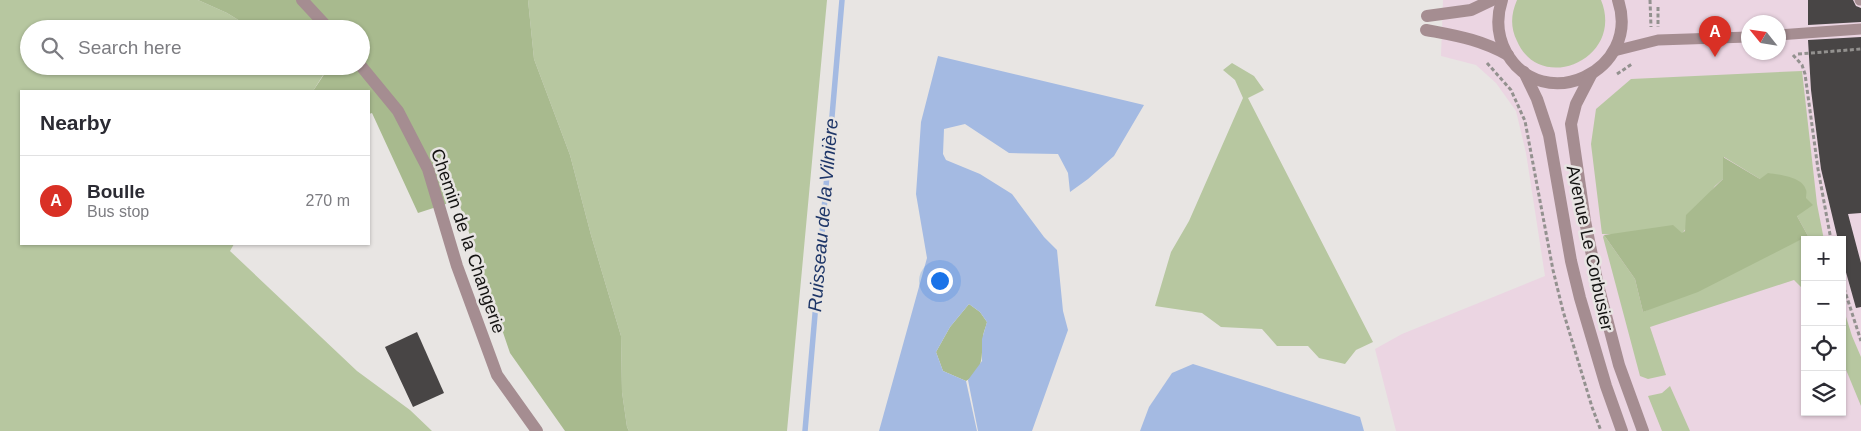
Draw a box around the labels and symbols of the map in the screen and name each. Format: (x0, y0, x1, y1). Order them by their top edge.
north arrow (1741, 15, 1786, 60)
pin: A (1699, 16, 1731, 57)
water label: Ruisseau de la Vilnière (804, 117, 842, 313)
street label: Chemin de la Changerie (427, 146, 509, 336)
street label: Avenue Le Corbusier (1563, 163, 1617, 333)
your location (927, 268, 953, 294)

